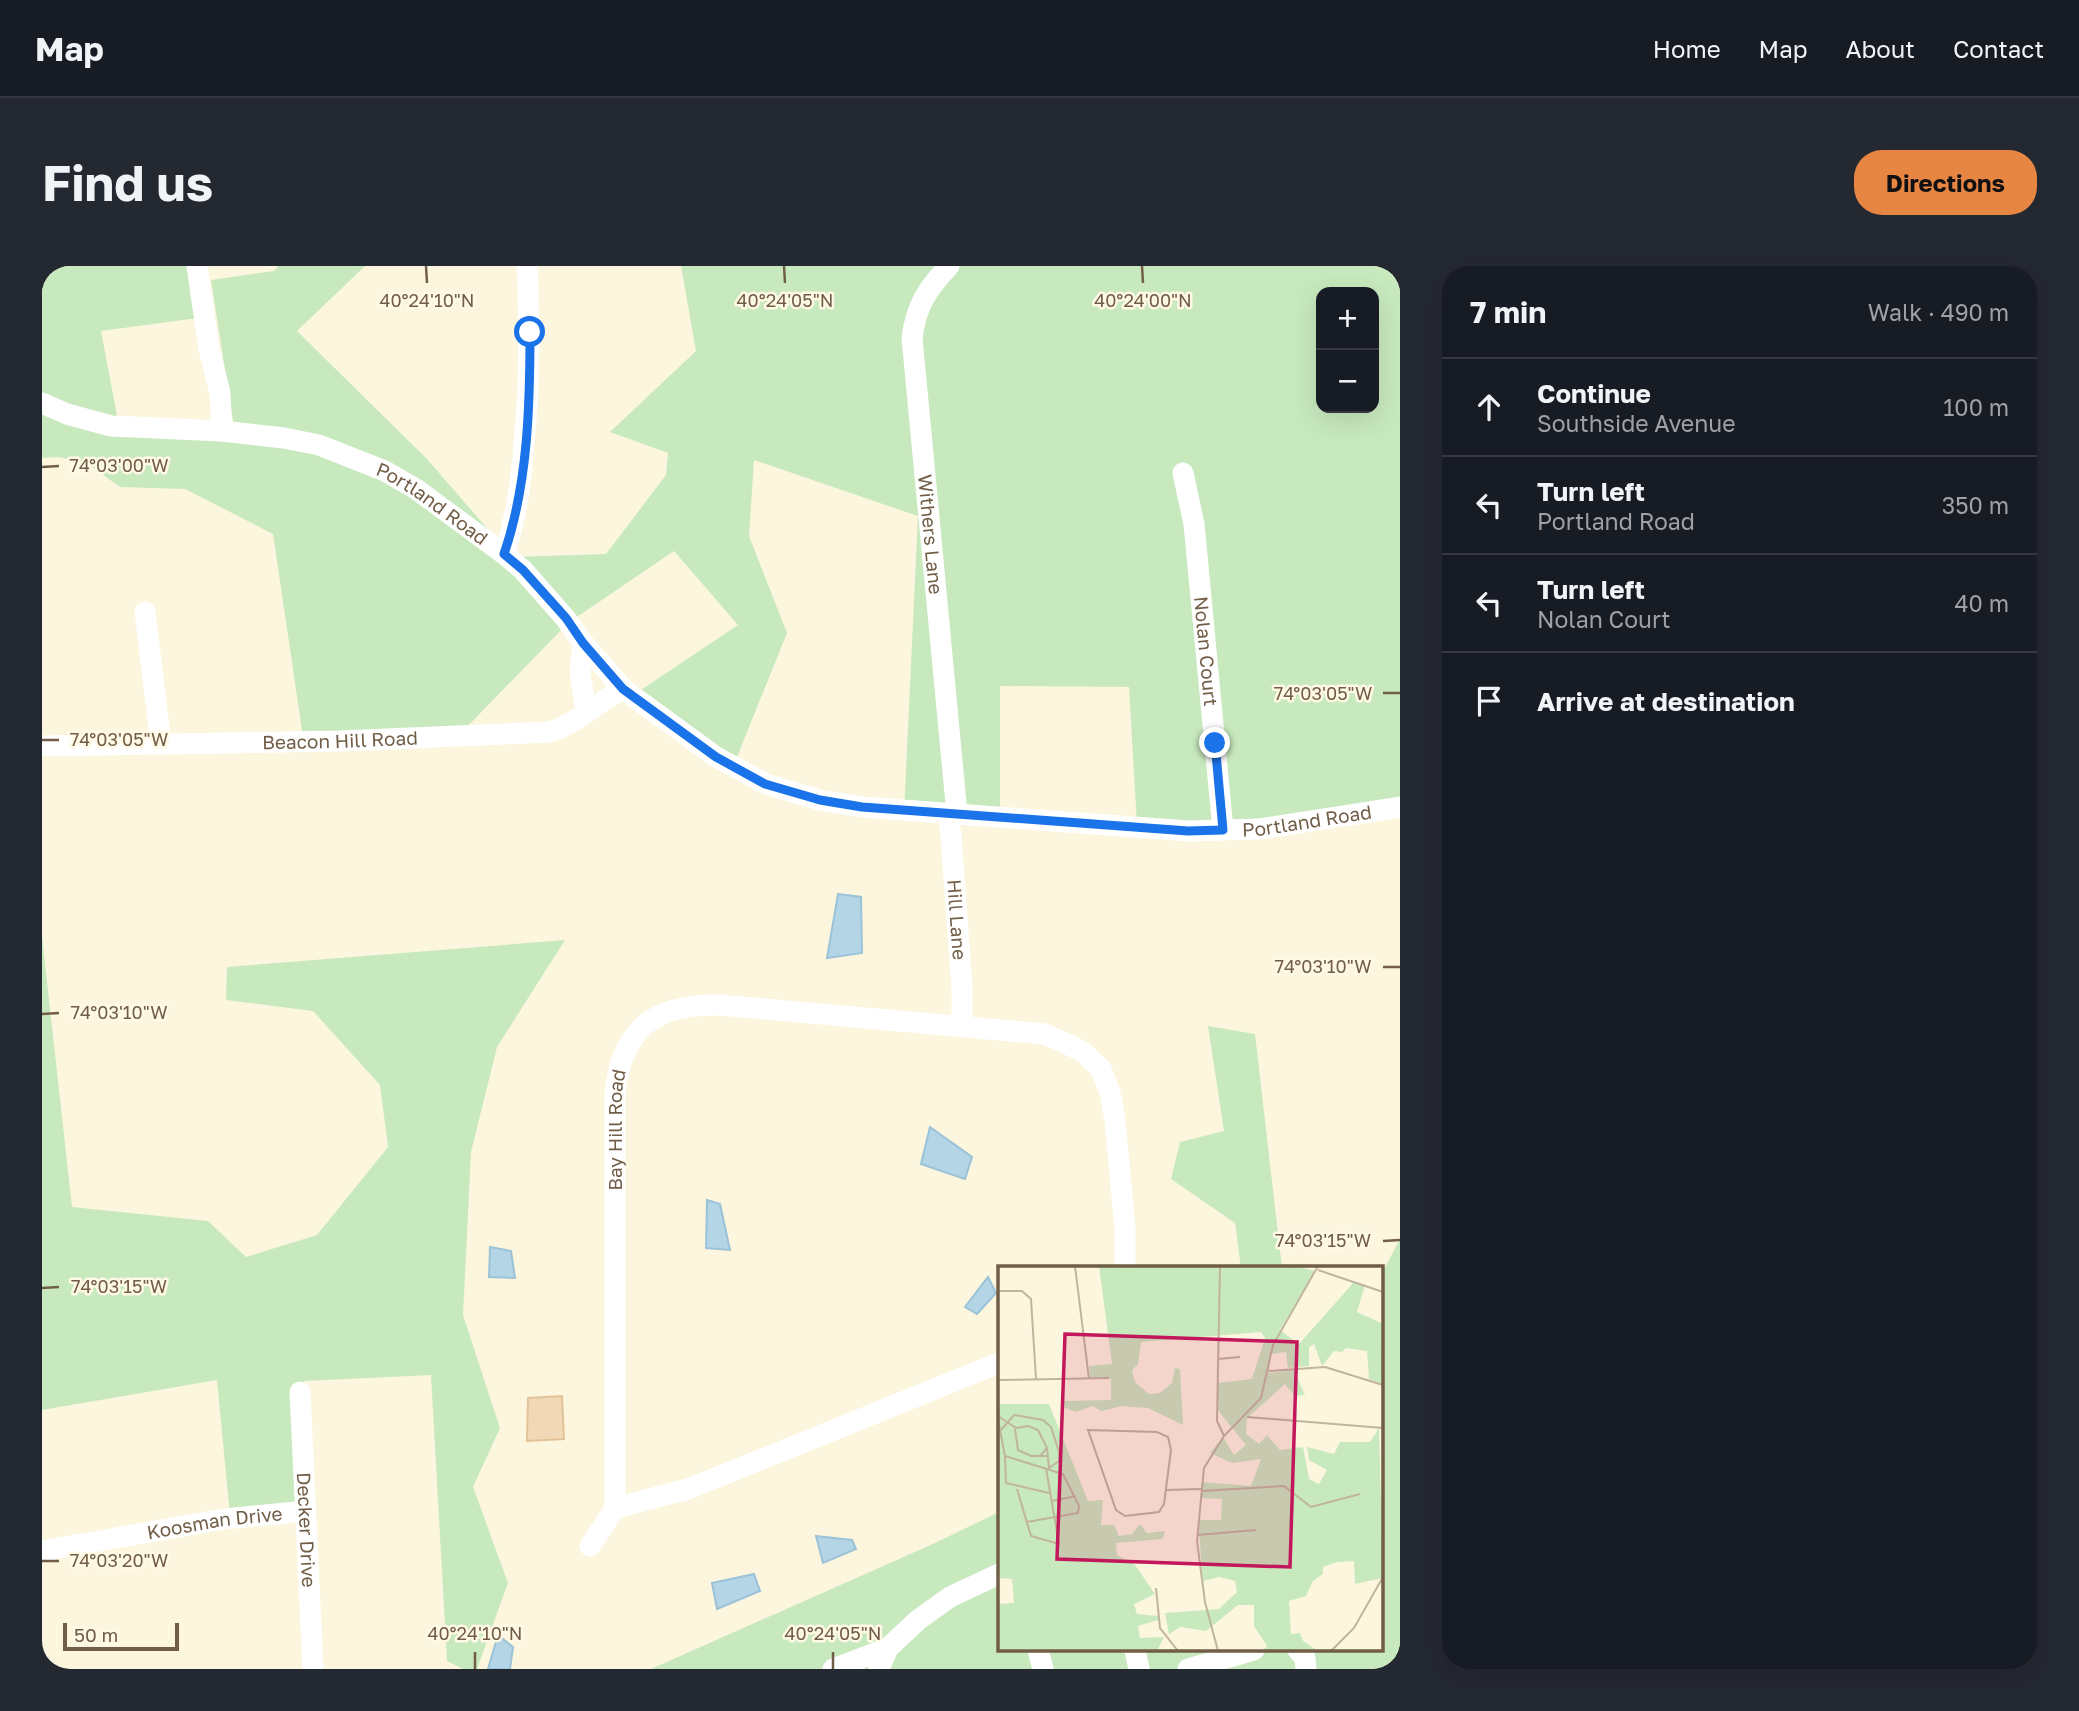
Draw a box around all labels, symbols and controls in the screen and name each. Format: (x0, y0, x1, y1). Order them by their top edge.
text: Map (35, 29, 104, 68)
text: Home (1653, 34, 1721, 63)
text: Map (1759, 34, 1808, 63)
text: About (1846, 34, 1915, 63)
text: Contact (1953, 34, 2044, 63)
button: Directions (1854, 150, 2037, 215)
text: Find us (42, 153, 213, 212)
map controls (1316, 287, 1379, 413)
button: + (1316, 287, 1379, 350)
text: 40°24'10"N (379, 289, 475, 311)
text: 40°24'05"N (737, 289, 833, 311)
text: 40°24'00"N (1094, 289, 1192, 311)
text: 7 min (1470, 294, 1546, 330)
text: Walk · 490 m (1868, 298, 2009, 326)
route start (514, 316, 545, 347)
button: − (1316, 350, 1379, 413)
text: Continue (1537, 378, 1651, 409)
icon: ahead (1470, 388, 1508, 426)
text: 100 m (1943, 393, 2009, 421)
text: Southside Avenue (1537, 409, 1736, 437)
text: 74°03'00"W (69, 454, 169, 476)
street label: Portland Road (373, 457, 493, 549)
street label: Withers Lane (914, 473, 948, 595)
text: Turn left (1537, 476, 1645, 507)
icon: left (1470, 486, 1508, 524)
text: 350 m (1942, 491, 2009, 519)
text: Portland Road (1537, 507, 1695, 535)
text: Turn left (1537, 574, 1645, 605)
icon: left (1470, 584, 1508, 622)
text: 40 m (1955, 589, 2009, 617)
street label: Nolan Court (1190, 595, 1223, 707)
text: Nolan Court (1537, 605, 1671, 633)
text: 74°03'05"W (1274, 682, 1372, 704)
icon: arrive (1470, 682, 1508, 720)
text: Arrive at destination (1537, 686, 1795, 717)
street label: Beacon Hill Road (262, 726, 418, 753)
route end (1199, 727, 1230, 758)
text: 74°03'05"W (70, 728, 168, 750)
street label: Portland Road (1242, 800, 1373, 841)
street label: Hill Lane (943, 878, 972, 961)
text: 74°03'10"W (1275, 955, 1371, 977)
text: 74°03'10"W (71, 1001, 167, 1023)
street label: Bay Hill Road (603, 1067, 630, 1191)
text: 74°03'15"W (1275, 1229, 1371, 1251)
inset map (998, 1266, 1382, 1652)
text: 74°03'15"W (71, 1275, 167, 1297)
street label: Decker Drive (293, 1472, 321, 1588)
street label: Koosman Drive (145, 1501, 283, 1543)
text: 74°03'20"W (70, 1549, 168, 1571)
scale bar (63, 1620, 178, 1652)
text: 40°24'10"N (427, 1622, 523, 1644)
text: 40°24'05"N (785, 1622, 881, 1644)
text: 50 m (74, 1623, 118, 1646)

